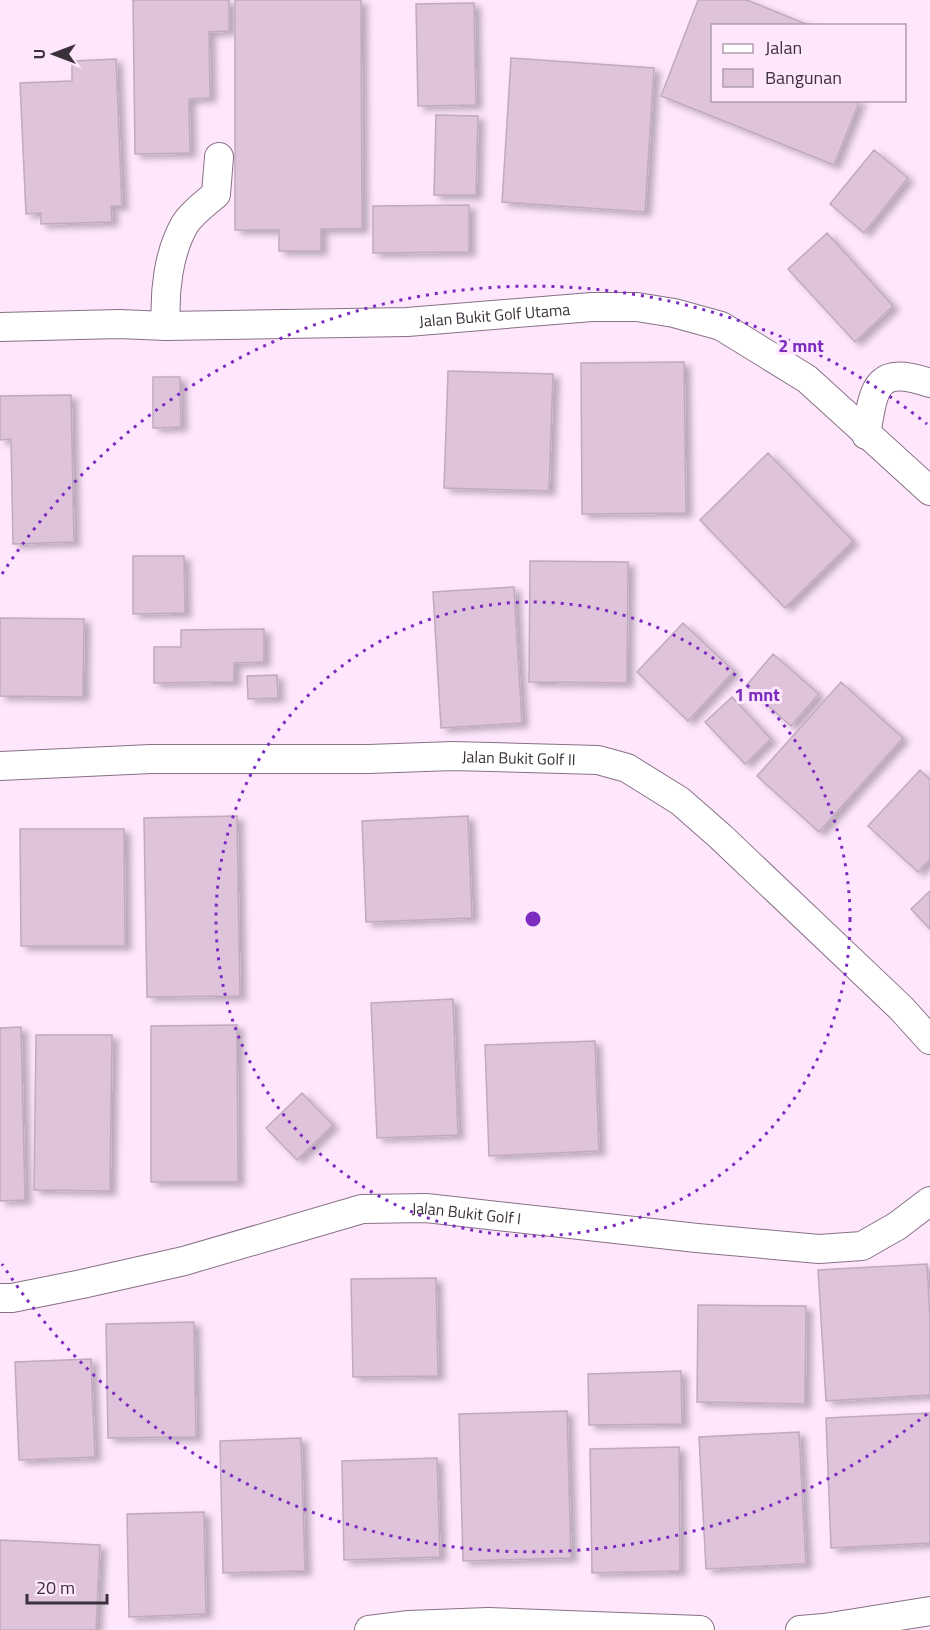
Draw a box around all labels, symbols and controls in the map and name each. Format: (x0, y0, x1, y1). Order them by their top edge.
north arrow (24, 24, 84, 84)
legend (711, 24, 906, 102)
text: Jalan (765, 34, 802, 61)
text: U (27, 49, 51, 59)
text: Bangunan (765, 64, 842, 91)
street label: Jalan Bukit Golf Utama (418, 297, 571, 333)
text: 2 mnt (778, 332, 824, 359)
text: 1 mnt (734, 681, 780, 708)
street label: Jalan Bukit Golf II (461, 744, 576, 771)
centre of rings (523, 909, 543, 929)
street label: Jalan Bukit Golf I (411, 1196, 522, 1230)
scale bar (27, 1567, 106, 1605)
text: 20 m (36, 1574, 75, 1601)

